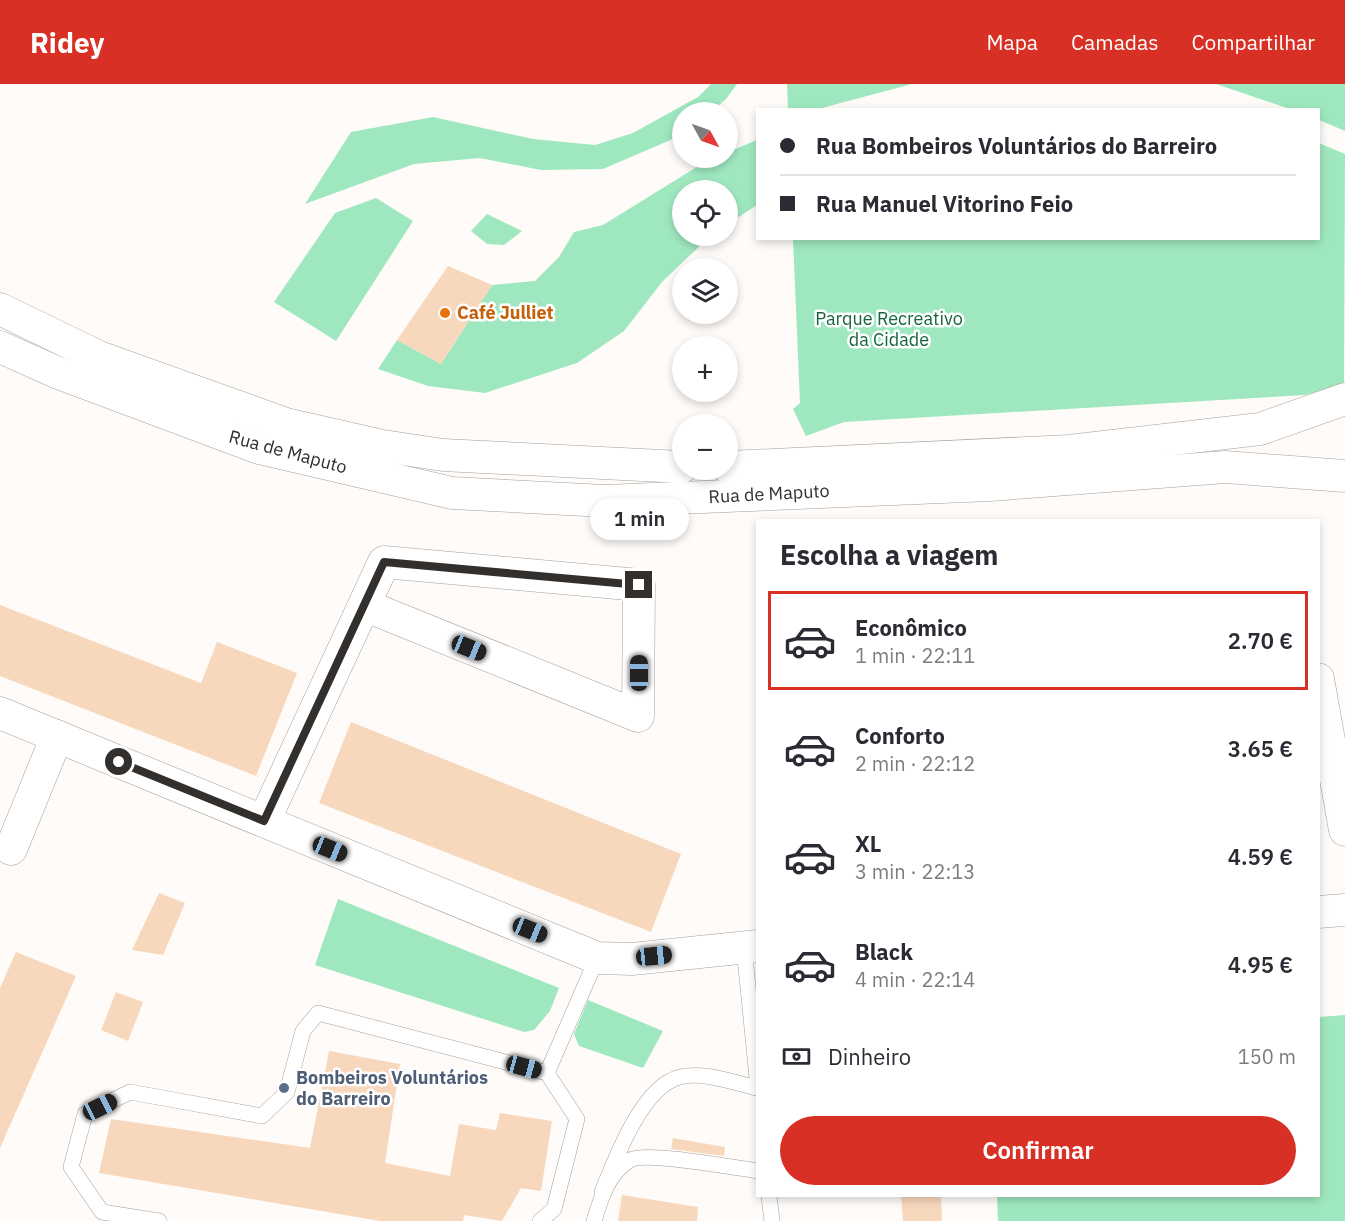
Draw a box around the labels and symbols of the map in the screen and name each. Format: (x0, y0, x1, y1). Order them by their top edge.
north arrow (672, 102, 738, 168)
place label: Café Julliet (457, 301, 554, 324)
marker: Café Julliet (438, 306, 452, 320)
park label: Parque Recreativo da Cidade (815, 307, 963, 351)
street label: Rua de Maputo (227, 425, 350, 478)
street label: Rua de Maputo (708, 479, 830, 508)
callout: 1 min (590, 498, 688, 540)
route end (625, 571, 652, 598)
car (449, 633, 489, 663)
car (630, 655, 648, 691)
route start (105, 748, 132, 775)
car (310, 834, 350, 864)
car (510, 915, 550, 945)
car (635, 945, 673, 967)
car (504, 1054, 544, 1080)
place label: Bombeiros Voluntários do Barreiro (296, 1066, 488, 1110)
marker: Bombeiros Voluntários do Barreiro (277, 1081, 291, 1095)
car (80, 1091, 120, 1123)

